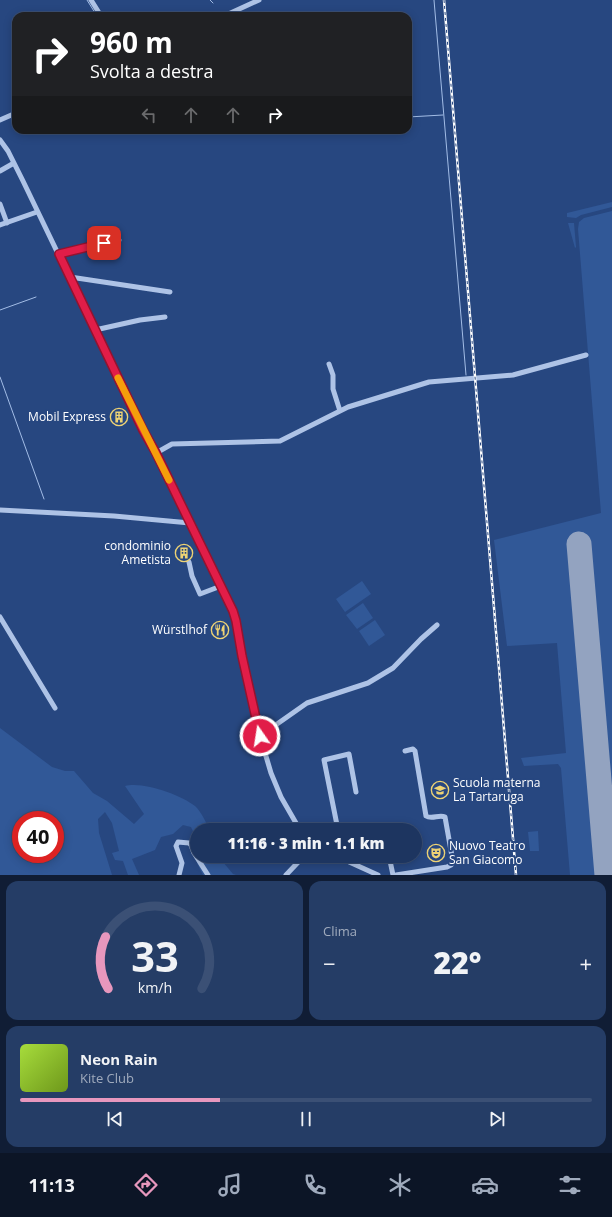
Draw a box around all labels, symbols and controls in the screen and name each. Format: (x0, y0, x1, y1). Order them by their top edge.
text: 960 m (90, 23, 173, 61)
icon: right (24, 28, 76, 80)
text: Svolta a destra (90, 59, 213, 83)
icon: left (138, 104, 160, 126)
icon: ahead (180, 104, 202, 126)
icon: ahead (222, 104, 244, 126)
icon: right (264, 104, 286, 126)
pin (87, 226, 121, 260)
icon: arrive (93, 232, 115, 254)
building icon: Mobil Express (109, 407, 129, 427)
place label: Mobil Express (28, 408, 106, 425)
place label: condominio Ametista (104, 537, 171, 568)
building icon: condominio Ametista (174, 543, 194, 563)
restaurant icon: Würstlhof (210, 620, 230, 640)
place label: Würstlhof (152, 621, 208, 638)
position arrow (239, 715, 281, 757)
place label: Scuola materna La Tartaruga (453, 774, 540, 805)
school or university icon: Scuola materna La Tartaruga (430, 780, 450, 800)
speed limit sign: 40 (12, 811, 64, 863)
text: 11:16 · 3 min · 1.1 km (227, 833, 385, 853)
place label: Nuovo Teatro San Giacomo (449, 837, 525, 868)
theatre icon: Nuovo Teatro San Giacomo (426, 843, 446, 863)
text: Clima (323, 922, 357, 940)
text: 33 (131, 927, 178, 983)
text: 22° (434, 942, 481, 983)
text: − (323, 948, 336, 978)
text: + (579, 948, 592, 978)
text: km/h (137, 977, 172, 996)
text: Neon Rain (80, 1049, 158, 1069)
text: Kite Club (80, 1069, 134, 1087)
icon: previous (104, 1108, 126, 1130)
icon: pause (295, 1108, 317, 1130)
icon: next (486, 1108, 508, 1130)
icon: directions (132, 1171, 160, 1199)
icon: music (216, 1171, 244, 1199)
icon: phone (301, 1171, 329, 1199)
icon: climate (386, 1171, 414, 1199)
icon: car (471, 1171, 499, 1199)
icon: filters (556, 1171, 584, 1199)
text: 11:13 (28, 1173, 75, 1197)

